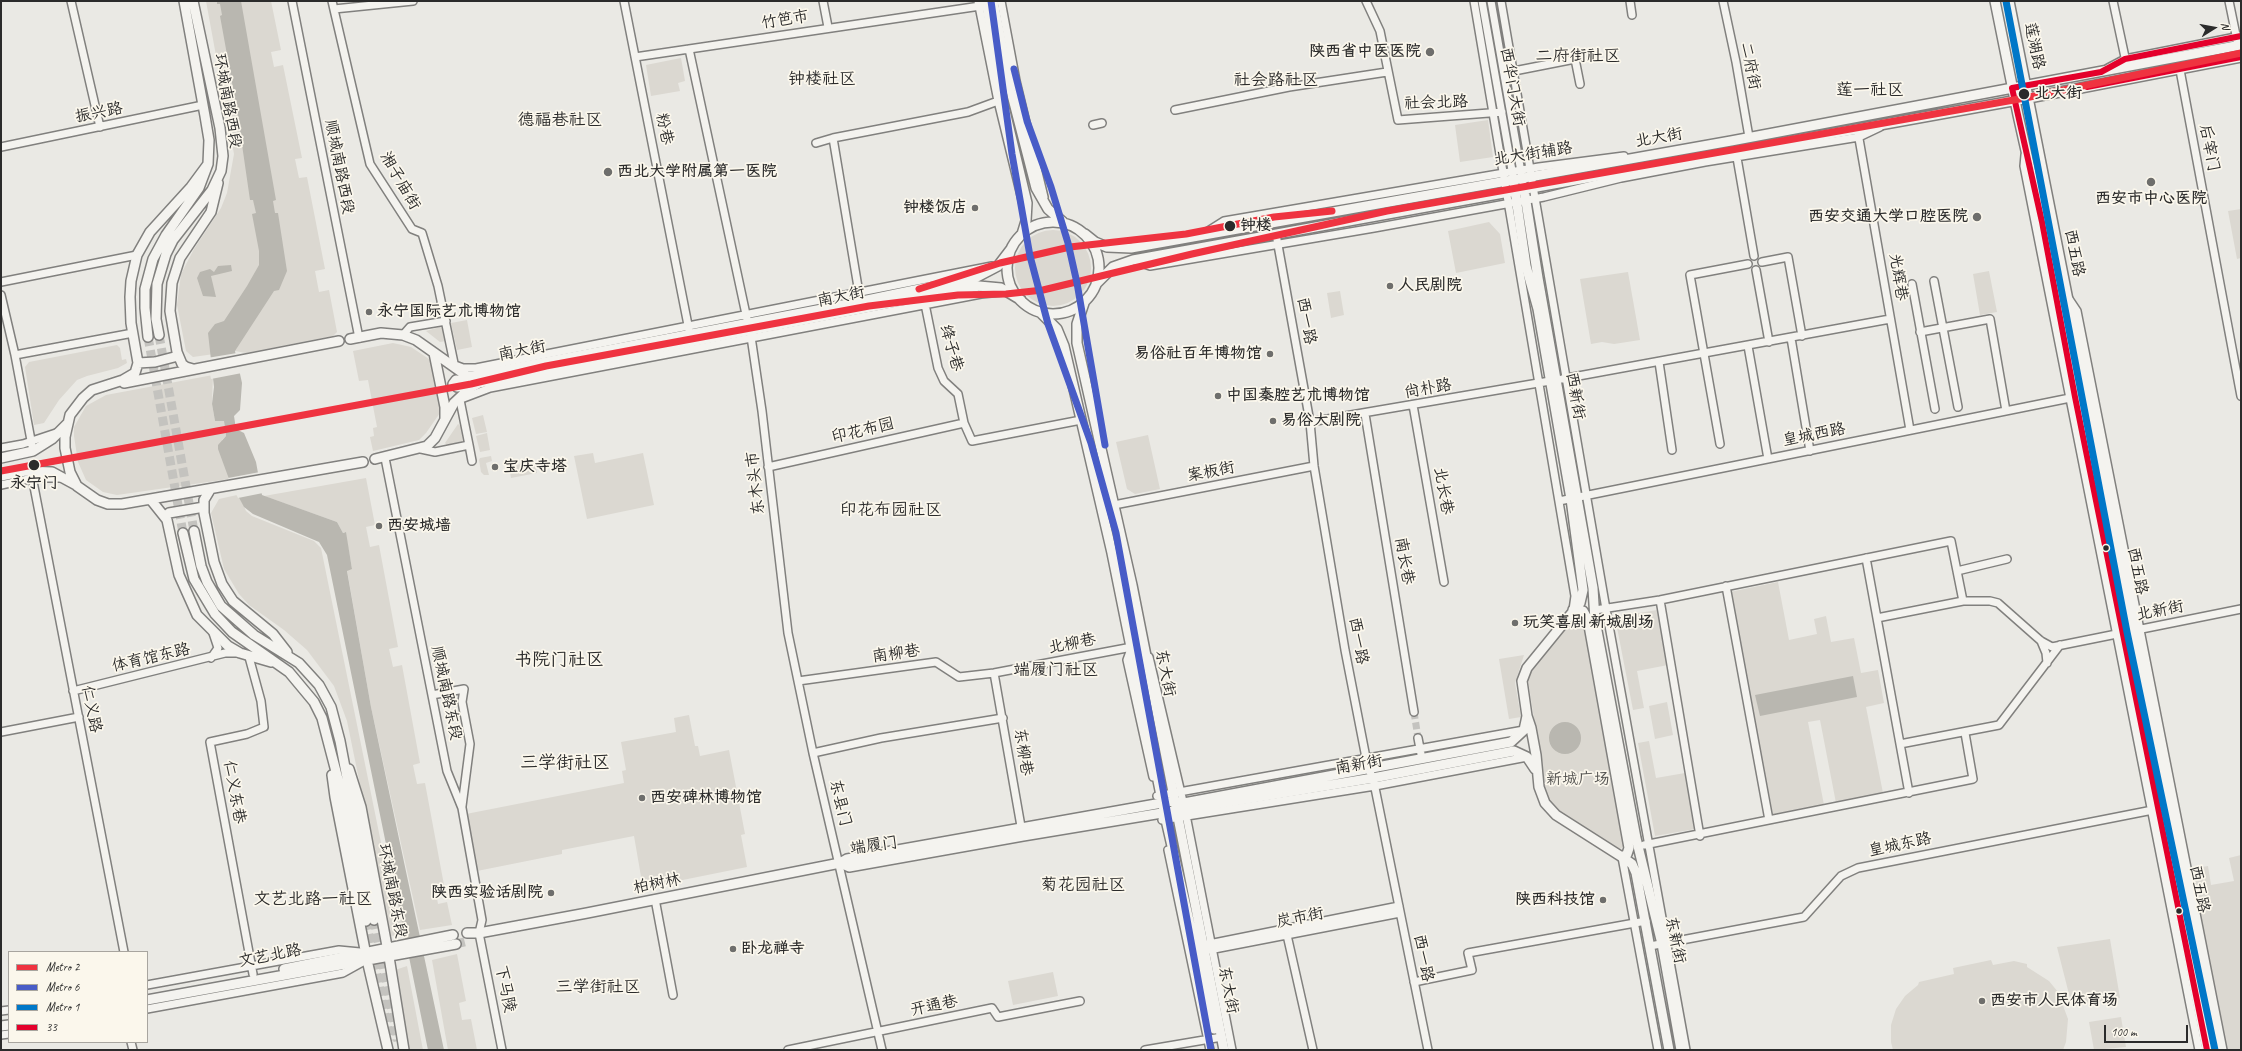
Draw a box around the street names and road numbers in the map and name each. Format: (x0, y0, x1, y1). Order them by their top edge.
street label: 竹笆市 (760, 7, 810, 33)
street label: 莲湖路 (2020, 21, 2048, 71)
street label: 二府街 (1736, 41, 1764, 91)
street label: 西华门大街 (1496, 46, 1528, 128)
street label: 环城南路西段 (209, 52, 245, 150)
street label: 社会北路 (1404, 92, 1468, 114)
street label: 振兴路 (74, 99, 124, 127)
street label: 粉巷 (652, 111, 676, 147)
street label: 顺城南路西段 (320, 118, 358, 216)
street label: 后宰门 (2195, 123, 2223, 173)
street label: 北大街 (1634, 124, 1684, 152)
street label: 北大街辅路 (1492, 138, 1574, 170)
street label: 湘子庙街 (376, 148, 424, 214)
street label: 西五路 (2060, 228, 2088, 278)
street label: 光辉巷 (1885, 252, 1911, 302)
street label: 南大街 (816, 283, 866, 311)
street label: 西一路 (1292, 296, 1320, 346)
street label: 绛子巷 (935, 322, 967, 374)
street label: 南大街 (497, 337, 547, 365)
street label: 西新街 (1561, 371, 1589, 421)
street label: 尚朴路 (1403, 375, 1453, 403)
street label: 印花布园 (830, 414, 896, 448)
street label: 皇城西路 (1781, 419, 1847, 451)
street label: 东木头市 (743, 450, 769, 516)
street label: 案板街 (1186, 458, 1236, 486)
street label: 北长巷 (1429, 466, 1457, 516)
street label: 南长巷 (1390, 536, 1418, 586)
street label: 西五路 (2123, 546, 2151, 596)
street label: 北新街 (2135, 597, 2185, 625)
street label: 西一路 (1344, 616, 1372, 666)
street label: 北柳巷 (1047, 630, 1097, 658)
street label: 体育馆东路 (110, 640, 192, 676)
street label: 南柳巷 (871, 641, 921, 667)
street label: 顺城南路东段 (427, 644, 465, 742)
street label: 东大街 (1151, 648, 1179, 698)
street label: 仁义路 (77, 684, 105, 734)
street label: 东柳巷 (1010, 727, 1036, 777)
street label: 南新街 (1334, 751, 1384, 779)
street label: 仁义东巷 (219, 759, 249, 825)
street label: 东县门 (825, 777, 855, 829)
street label: 皇城东路 (1867, 829, 1933, 861)
street label: 端履门 (849, 833, 899, 859)
street label: 环城南路东段 (373, 842, 411, 940)
street label: 西五路 (2185, 864, 2213, 914)
street label: 柏树林 (632, 870, 682, 898)
street label: 炭市街 (1275, 904, 1325, 932)
street label: 东新街 (1661, 915, 1689, 965)
street label: 西一路 (1409, 933, 1437, 983)
street label: 文艺北路 (237, 940, 303, 972)
street label: 下马陵 (491, 964, 519, 1014)
street label: 东大街 (1214, 965, 1242, 1015)
street label: 开通巷 (909, 992, 959, 1020)

